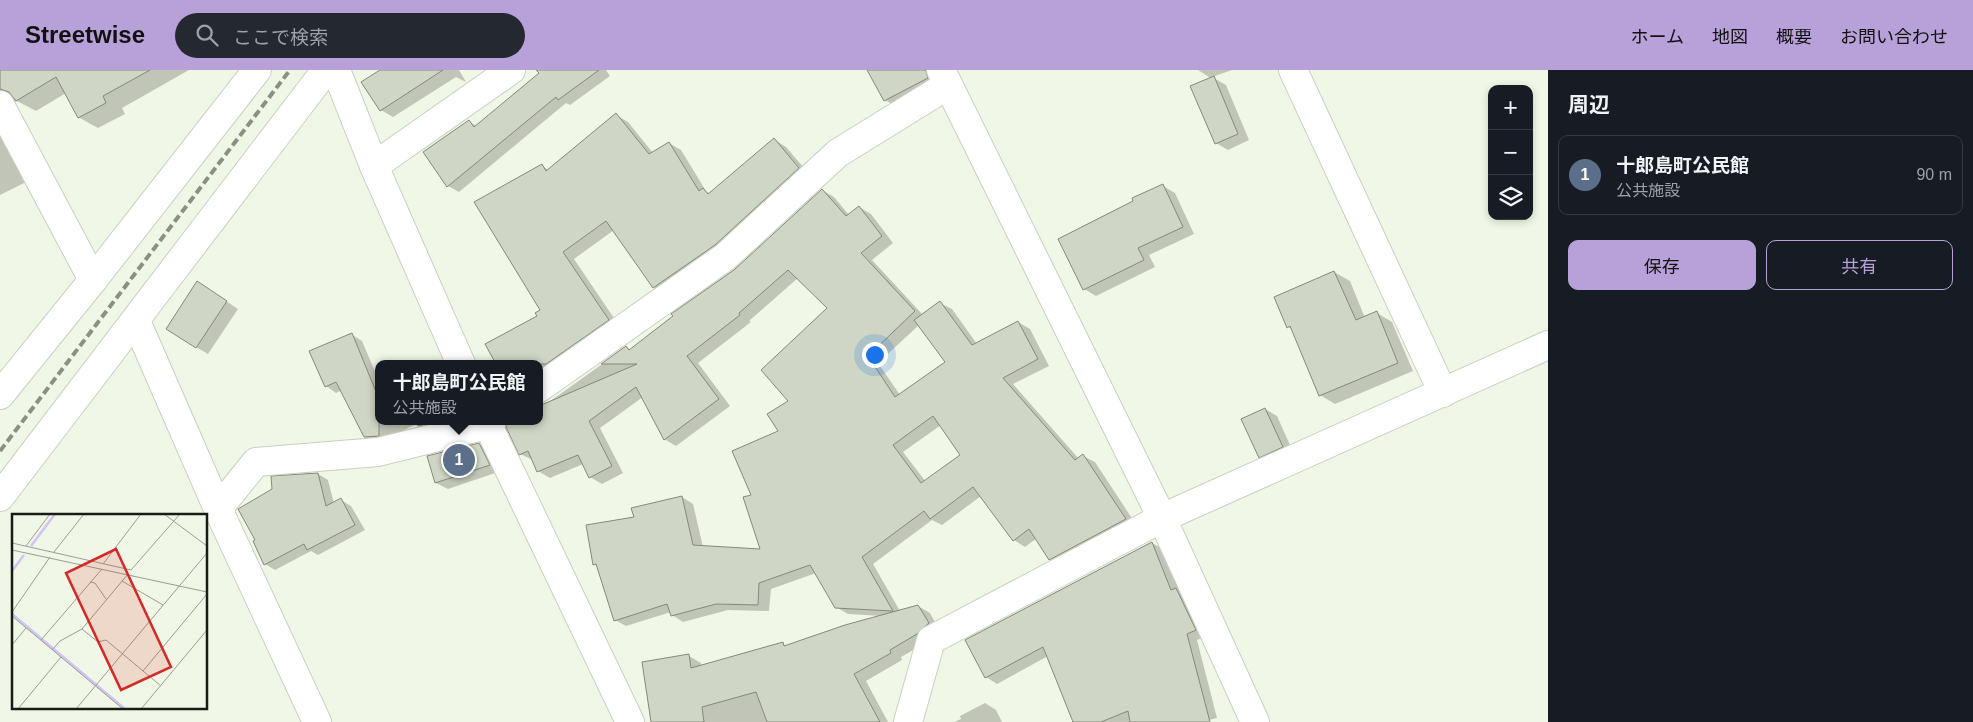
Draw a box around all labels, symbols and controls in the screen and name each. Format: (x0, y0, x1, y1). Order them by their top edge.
search box (175, 13, 525, 58)
text: Streetwise (25, 21, 145, 48)
icon: search (193, 21, 221, 49)
text: ここで検索 (233, 27, 328, 48)
text: ホーム (1631, 27, 1684, 47)
text: 地図 (1712, 27, 1748, 47)
text: 概要 (1776, 27, 1812, 47)
text: お問い合わせ (1840, 27, 1948, 47)
map controls (1488, 85, 1533, 220)
button: + (1488, 85, 1533, 130)
text: 周辺 (1568, 93, 1610, 116)
button: − (1488, 130, 1533, 175)
text: 十郎島町公民館 (1616, 155, 1749, 176)
text: 1 (1581, 166, 1589, 183)
text: 90 m (1916, 166, 1952, 183)
button: layers (1488, 175, 1533, 220)
text: 公共施設 (1616, 182, 1680, 199)
button: 保存 (1568, 240, 1756, 290)
button: 共有 (1766, 240, 1953, 290)
your location (862, 342, 888, 368)
popup (375, 360, 543, 425)
text: 十郎島町公民館 (392, 372, 526, 393)
text: 公共施設 (392, 399, 457, 416)
pin: 1 (443, 441, 475, 479)
inset map (12, 514, 208, 710)

